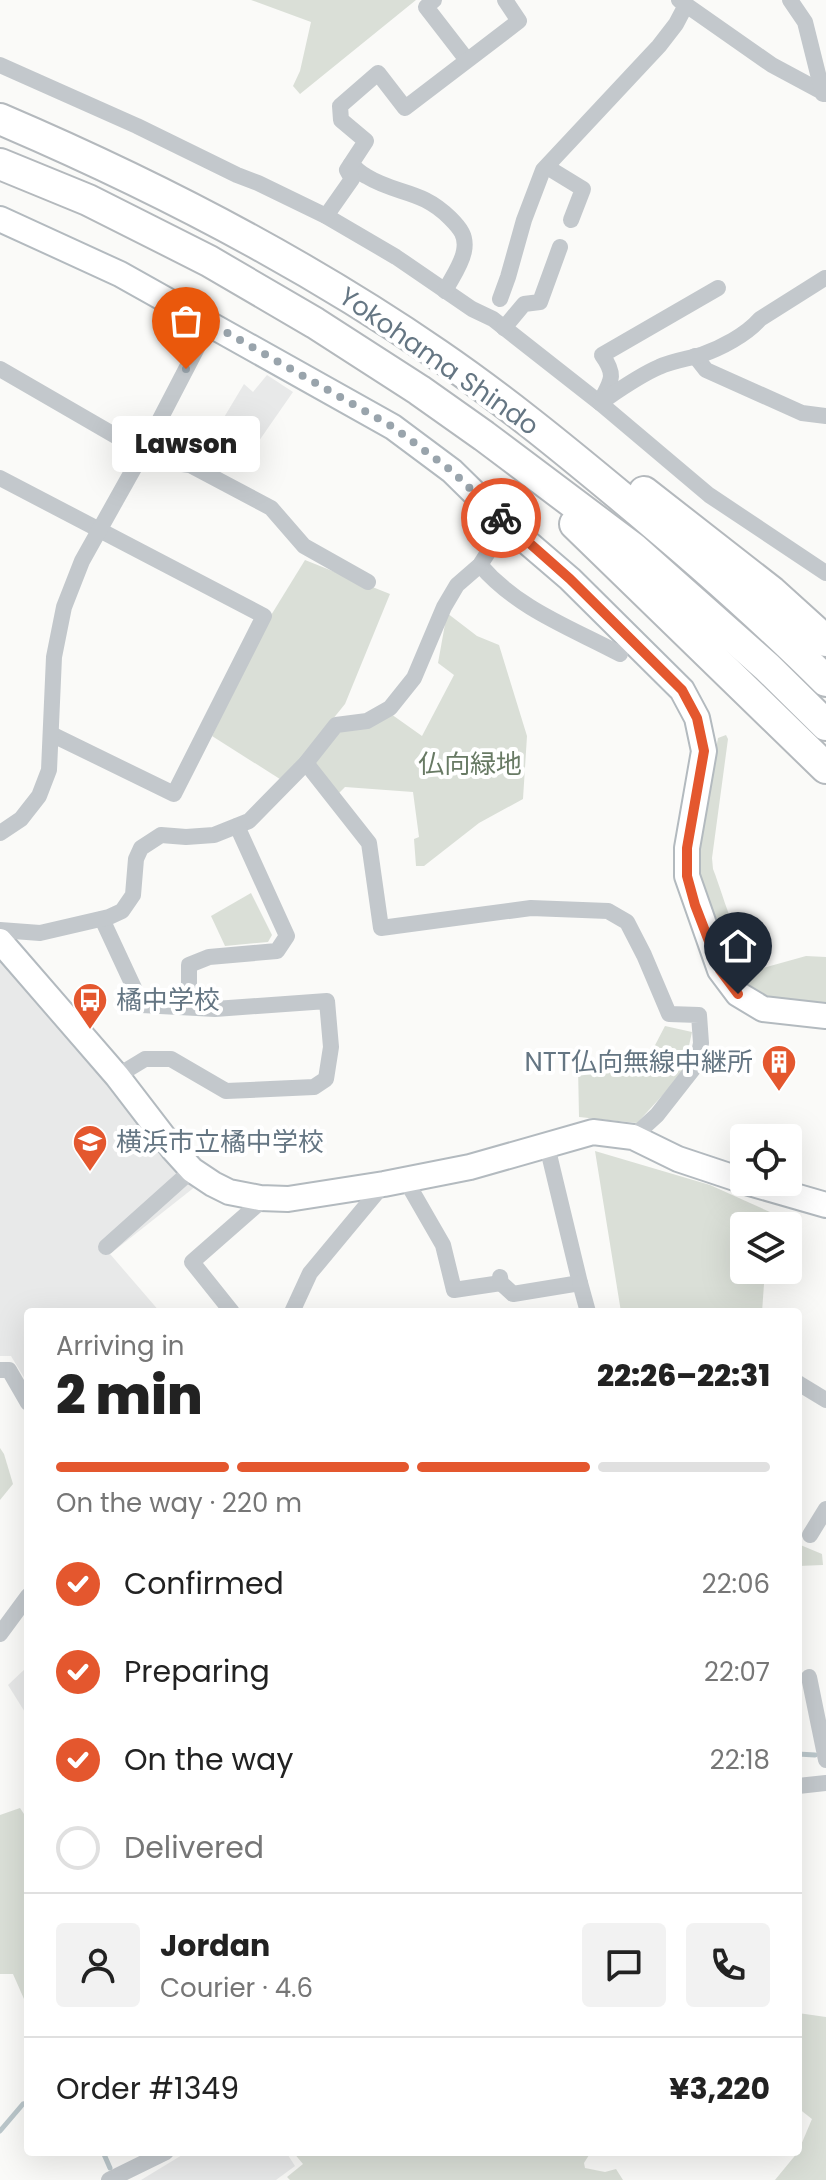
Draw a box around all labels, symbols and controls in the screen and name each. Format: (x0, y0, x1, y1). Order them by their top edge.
street label: Yokohama Shindo (332, 278, 546, 444)
pin (152, 287, 220, 369)
icon: bag (164, 299, 208, 343)
callout: Lawson (112, 417, 260, 473)
text: Lawson (135, 426, 237, 462)
courier (461, 478, 541, 558)
icon: bike (479, 496, 523, 540)
park label: 仏向緑地 (418, 746, 522, 782)
pin (704, 912, 772, 994)
icon: home (716, 924, 760, 968)
bus stop icon: 橘中学校 (71, 981, 109, 1031)
place label: 橘中学校 (116, 982, 220, 1018)
building icon: NTT仏向無線中継所 (760, 1043, 798, 1093)
place label: NTT仏向無線中継所 (525, 1044, 753, 1080)
school or university icon: 横浜市立橘中学校 (71, 1123, 109, 1173)
place label: 横浜市立橘中学校 (116, 1124, 324, 1160)
map controls (730, 1124, 802, 1284)
button: locate (730, 1124, 802, 1196)
button: layers (730, 1212, 802, 1284)
text: Arriving in (56, 1328, 185, 1364)
text: 22:26–22:31 (597, 1354, 770, 1397)
text: 2 min (56, 1359, 203, 1432)
text: On the way · 220 m (56, 1485, 302, 1521)
icon: check (56, 1562, 100, 1606)
text: Confirmed (124, 1562, 284, 1605)
text: 22:06 (702, 1566, 770, 1602)
icon: check (56, 1650, 100, 1694)
text: Preparing (124, 1650, 270, 1693)
text: 22:07 (704, 1654, 770, 1690)
icon: check (56, 1738, 100, 1782)
text: On the way (124, 1738, 293, 1781)
text: 22:18 (710, 1742, 770, 1778)
text: Delivered (124, 1826, 264, 1869)
button: person (56, 1923, 140, 2007)
button: chat (582, 1923, 666, 2007)
button: phone (686, 1923, 770, 2007)
text: Jordan (160, 1924, 270, 1967)
text: Courier · 4.6 (160, 1970, 313, 2006)
text: Order #1349 (56, 2067, 239, 2110)
text: ¥3,220 (669, 2067, 770, 2110)

